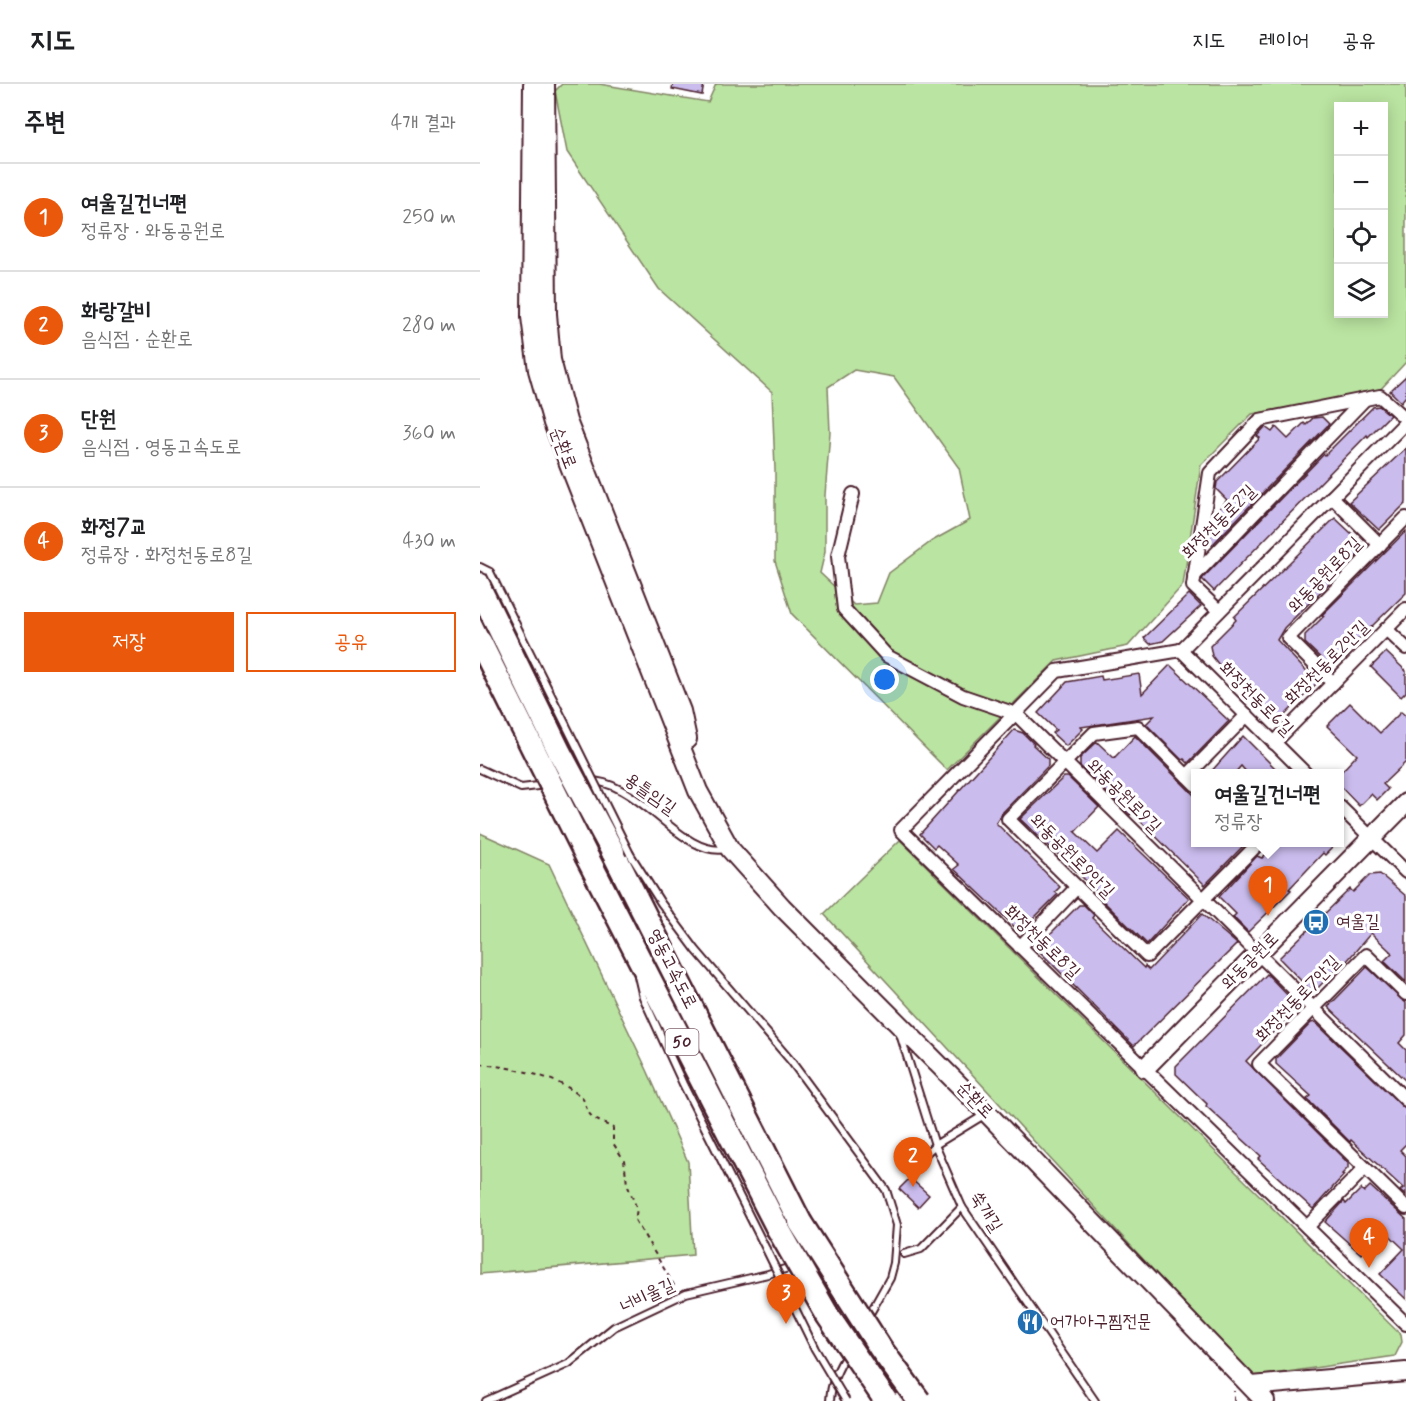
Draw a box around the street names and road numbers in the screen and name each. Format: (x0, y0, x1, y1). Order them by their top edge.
street label: 순환로 (544, 423, 582, 473)
street label: 화정천동로2길 (1177, 479, 1262, 564)
street label: 와동공원로8길 (1283, 531, 1368, 618)
street label: 화정천동로2안길 (1280, 615, 1375, 710)
street label: 화정천동로6길 (1214, 657, 1299, 742)
street label: 와동공원로9길 (1082, 754, 1167, 839)
street label: 용틀임길 (619, 768, 681, 821)
street label: 와동공원로9안길 (1025, 809, 1120, 904)
street label: 화정천동로8길 (999, 900, 1086, 985)
street label: 영동고속도로 (642, 925, 702, 1013)
street label: 와동공원로 (1216, 927, 1284, 995)
street label: 화정천동로7안길 (1250, 950, 1346, 1048)
road number: 50 (666, 1029, 698, 1055)
street label: 순환로 (951, 1076, 999, 1124)
street label: 쑥개길 (964, 1187, 1008, 1237)
street label: 너비울길 (616, 1273, 679, 1319)

